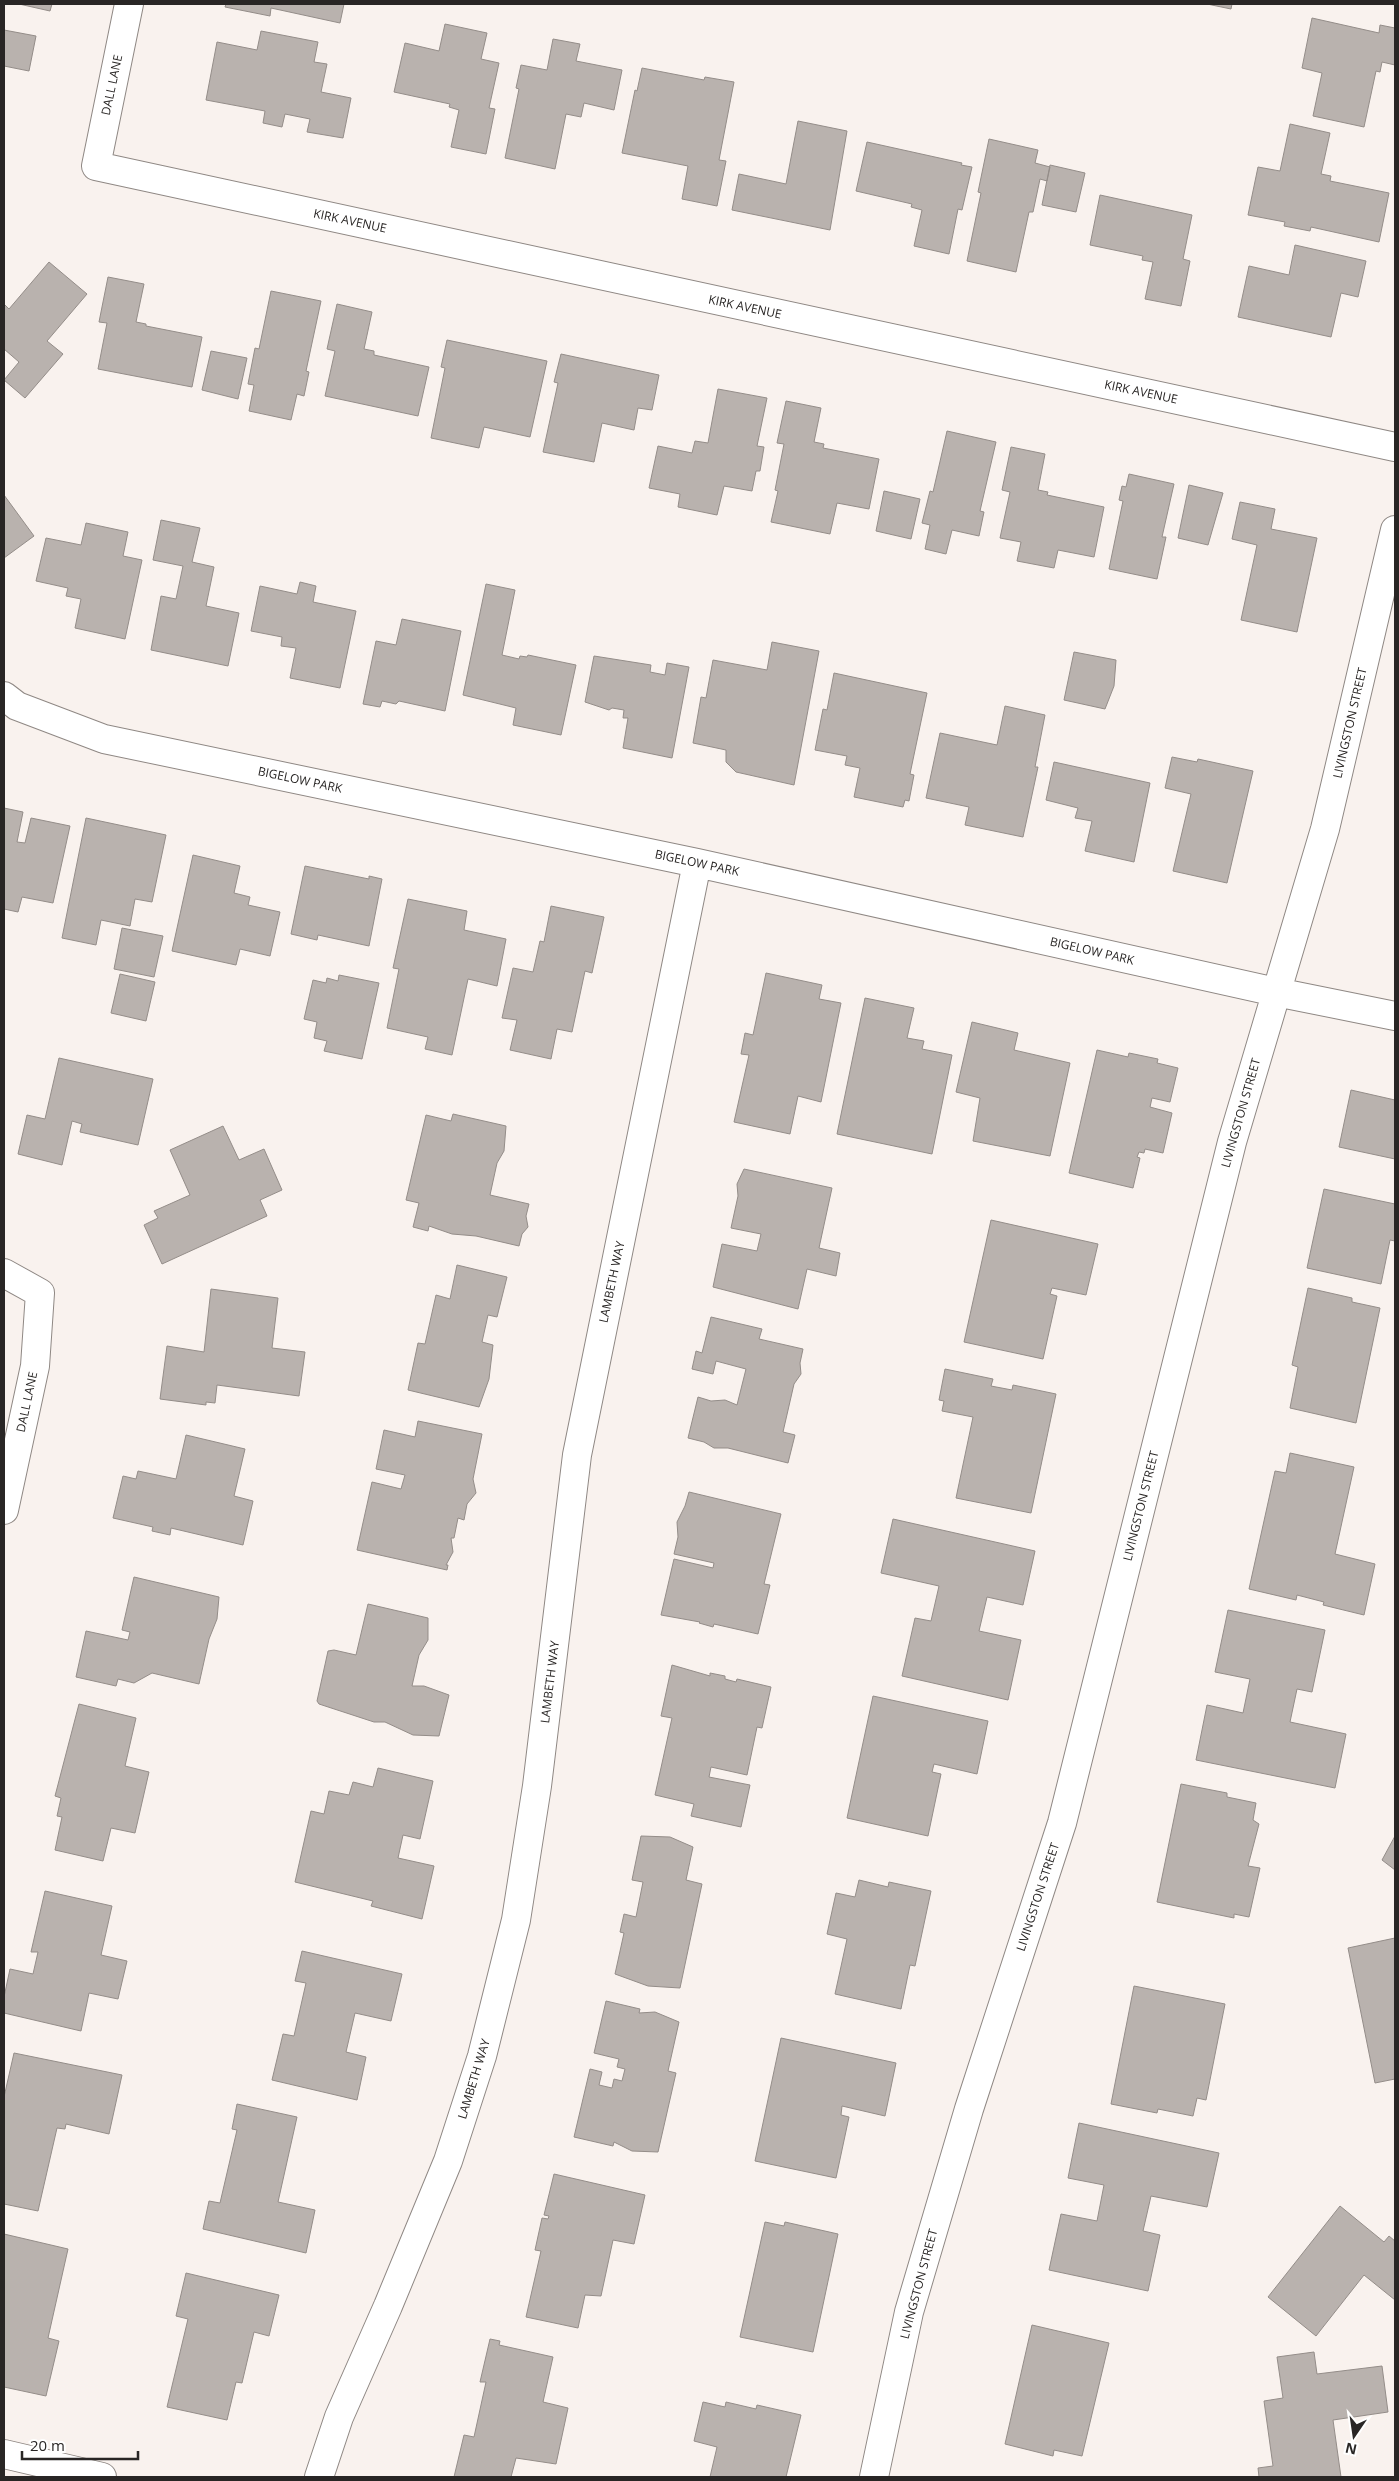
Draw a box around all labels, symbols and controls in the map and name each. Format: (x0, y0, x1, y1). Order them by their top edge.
street label: DALL LANE (97, 53, 126, 117)
street label: KIRK AVENUE (312, 204, 388, 237)
street label: KIRK AVENUE (707, 290, 783, 323)
street label: KIRK AVENUE (1103, 375, 1179, 408)
street label: LIVINGSTON STREET (1329, 666, 1371, 780)
street label: BIGELOW PARK (256, 762, 344, 797)
street label: BIGELOW PARK (653, 845, 741, 880)
street label: BIGELOW PARK (1048, 933, 1136, 969)
street label: LIVINGSTON STREET (1217, 1056, 1264, 1170)
street label: LAMBETH WAY (595, 1239, 629, 1324)
street label: DALL LANE (12, 1370, 41, 1434)
street label: LIVINGSTON STREET (1119, 1449, 1163, 1563)
street label: LAMBETH WAY (536, 1639, 563, 1724)
street label: LIVINGSTON STREET (1012, 1840, 1063, 1953)
street label: LAMBETH WAY (453, 2036, 494, 2121)
street label: LIVINGSTON STREET (896, 2227, 941, 2341)
north arrow (1329, 2411, 1379, 2461)
scale bar (22, 2428, 139, 2460)
text: 20 m (30, 2435, 65, 2455)
text: N (1343, 2439, 1359, 2460)

